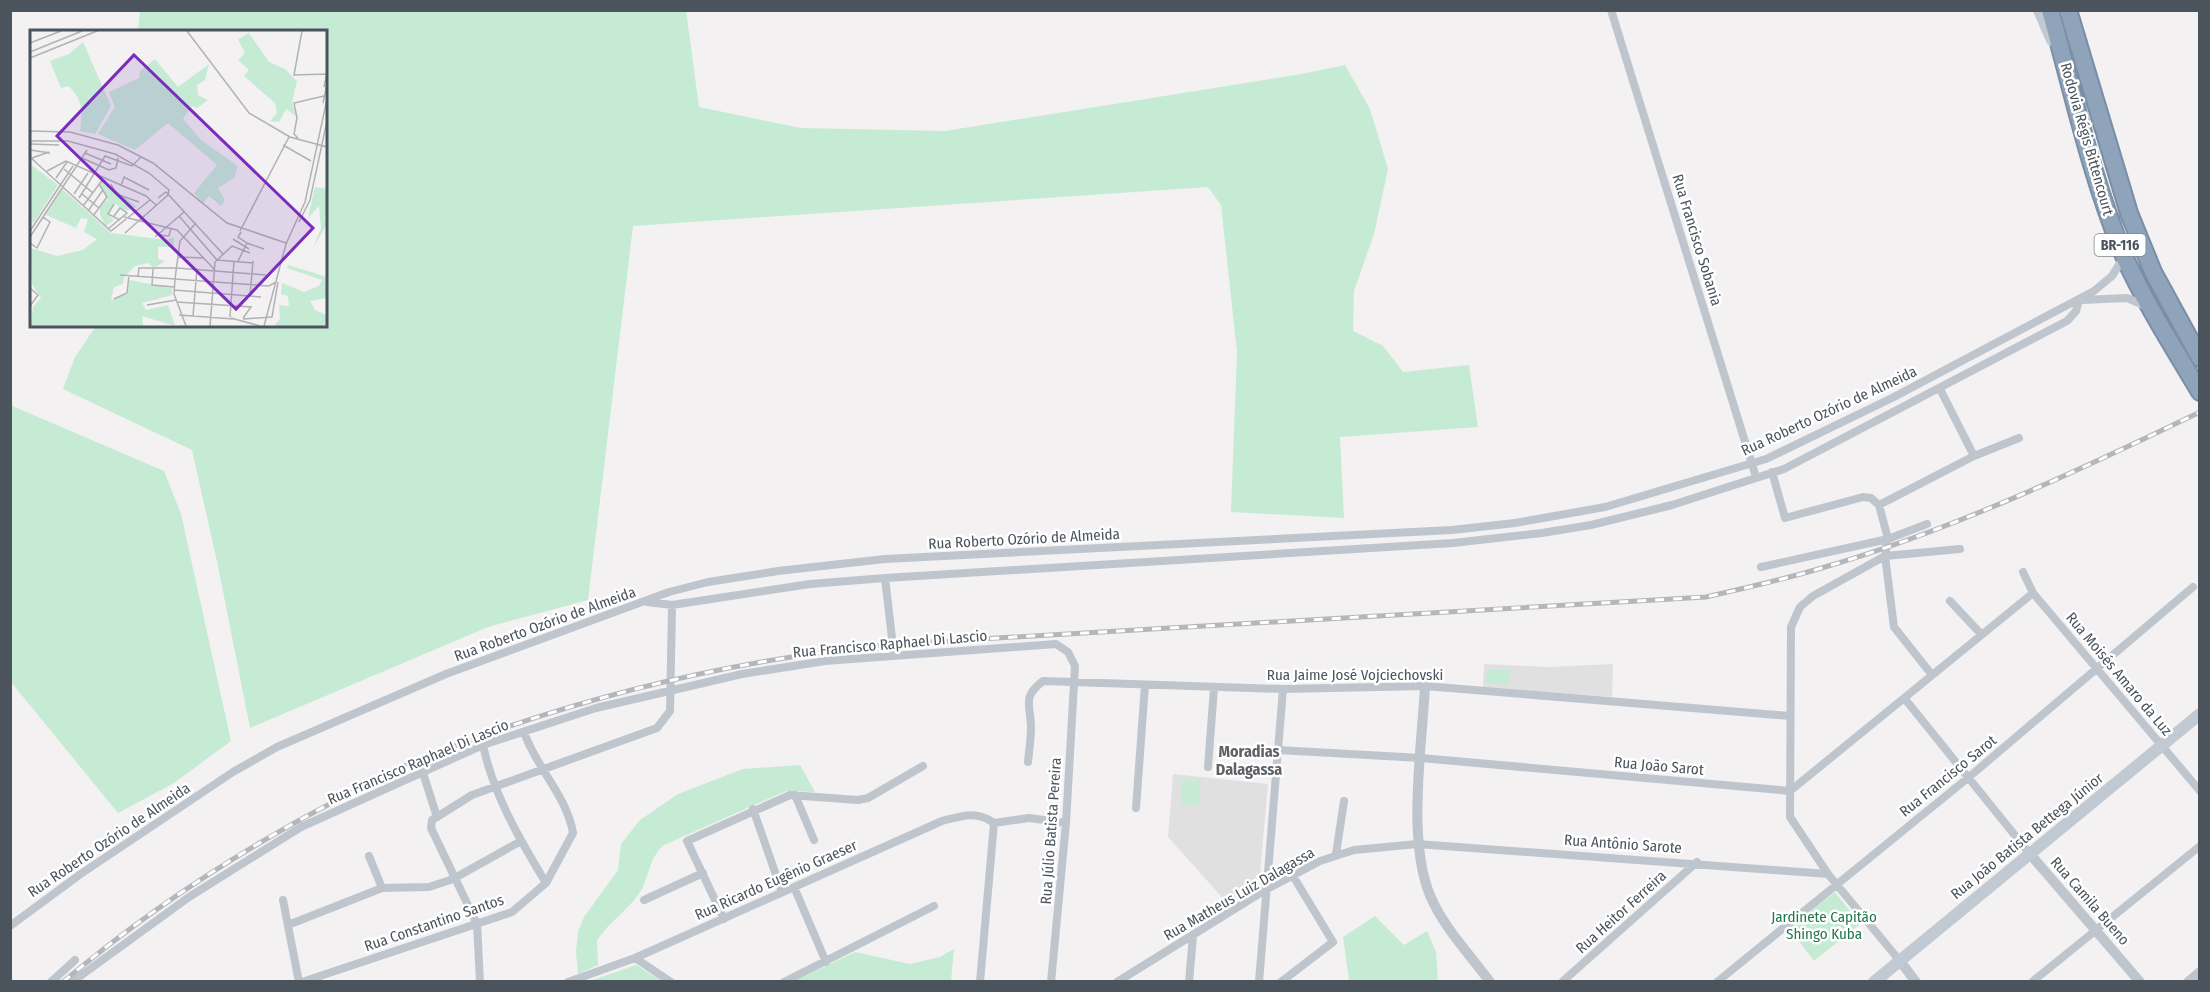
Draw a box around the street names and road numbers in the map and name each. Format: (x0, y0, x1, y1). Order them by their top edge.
street label: Rodovia Régis Bittencourt (2057, 61, 2117, 218)
street label: Rua Francisco Sobania (1668, 172, 1726, 308)
road number: BR-116 (2094, 234, 2146, 256)
street label: Rua Roberto Ozório de Almeida (1738, 362, 1920, 460)
street label: Rua Roberto Ozório de Almeida (928, 525, 1120, 553)
street label: Rua Roberto Ozório de Almeida (452, 583, 638, 665)
street label: Rua Moisés Amaro da Luz (2062, 609, 2176, 739)
street label: Rua Francisco Raphael Di Lascio (792, 627, 988, 661)
street label: Rua Jaime José Vojciechovski (1267, 666, 1443, 684)
street label: Rua Francisco Raphael Di Lascio (325, 716, 511, 808)
street label: Rua Francisco Sarot (1896, 731, 2000, 821)
street label: Rua João Sarot (1613, 753, 1705, 779)
street label: Rua Júlio Batista Pereira (1037, 757, 1065, 905)
street label: Rua João Batista Bettega Júnior (1947, 768, 2107, 903)
street label: Rua Roberto Ozório de Almeida (24, 779, 194, 901)
street label: Rua Antônio Sarote (1564, 831, 1682, 857)
street label: Rua Ricardo Eugênio Graeser (692, 836, 861, 924)
street label: Rua Matheus Luiz Dalagassa (1160, 843, 1318, 945)
street label: Rua Camila Bueno (2047, 853, 2133, 949)
street label: Rua Heitor Ferreira (1572, 867, 1670, 957)
street label: Rua Constantino Santos (362, 891, 506, 955)

